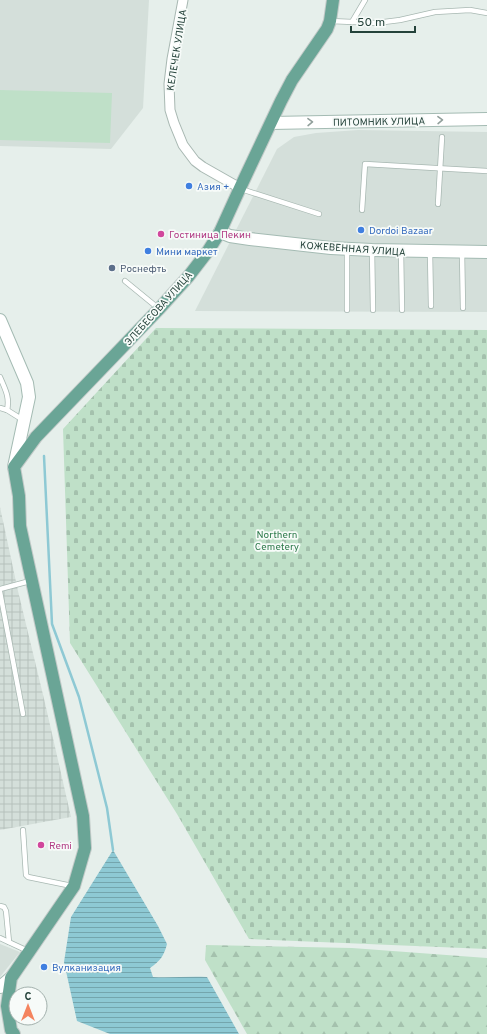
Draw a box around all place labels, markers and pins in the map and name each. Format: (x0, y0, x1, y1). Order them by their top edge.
marker: Азия + (184, 181, 194, 191)
place label: Азия + (197, 181, 229, 194)
marker: Dordoi Bazaar (356, 225, 366, 235)
place label: Dordoi Bazaar (369, 225, 433, 238)
marker: Гостиница Пекин (156, 229, 166, 239)
place label: Гостиница Пекин (169, 229, 251, 242)
marker: Мини маркет (143, 246, 153, 256)
place label: Мини маркет (156, 246, 218, 259)
marker: Роснефть (107, 263, 117, 273)
place label: Роснефть (120, 263, 167, 276)
marker: Remi (36, 840, 46, 850)
place label: Remi (49, 840, 72, 853)
marker: Вулканизация (39, 962, 49, 972)
place label: Вулканизация (52, 962, 121, 975)

